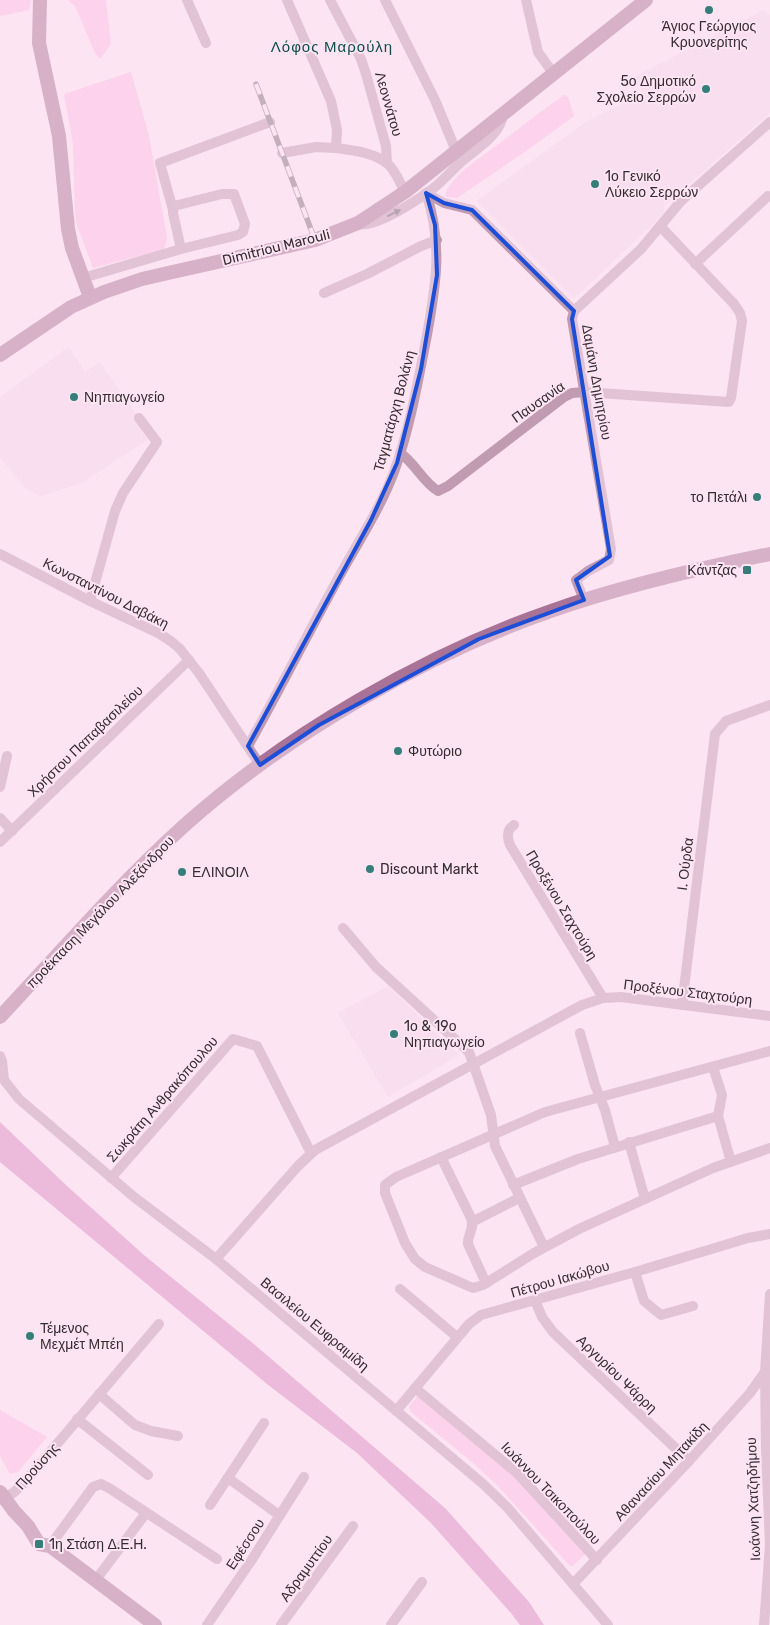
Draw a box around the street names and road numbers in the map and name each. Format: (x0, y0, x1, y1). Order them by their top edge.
street label: Λεοννάτου (371, 70, 406, 138)
street label: Dimitriou Marouli (221, 226, 332, 269)
street label: Δαμάνη Δημητρίου (578, 323, 615, 441)
street label: Ταγματάρχη Βολάνη (370, 349, 419, 474)
street label: Παυσανία (509, 378, 568, 427)
street label: Κωνσταντίνου Δαβάκη (40, 554, 172, 633)
street label: Χρήστου Παπαβασιλείου (24, 682, 146, 801)
street label: προέκταση Μεγάλου Αλεξάνδρου (23, 833, 178, 992)
street label: Ι. Ούρδα (674, 837, 697, 892)
street label: Προξένου Σαχτούρη (522, 847, 601, 963)
street label: Προξένου Σταχτούρη (623, 976, 753, 1009)
street label: Σωκράτη Ανθρακόπουλου (103, 1033, 222, 1166)
street label: Πέτρου Ιακώβου (509, 1257, 611, 1302)
street label: Βασιλείου Ευφραιμίδη (257, 1274, 372, 1375)
street label: Αργυρίου Ψάρρη (573, 1332, 660, 1417)
street label: Αθανασίου Μητακίδη (611, 1418, 712, 1524)
street label: Ιωάννη Χατζηδήμου (743, 1437, 764, 1561)
street label: Ιωάννου Τσικοπούλου (497, 1438, 604, 1548)
street label: Προύσης (12, 1439, 63, 1493)
street label: Εφέσσου (223, 1516, 268, 1573)
street label: Αδραμυττίου (276, 1532, 336, 1605)

